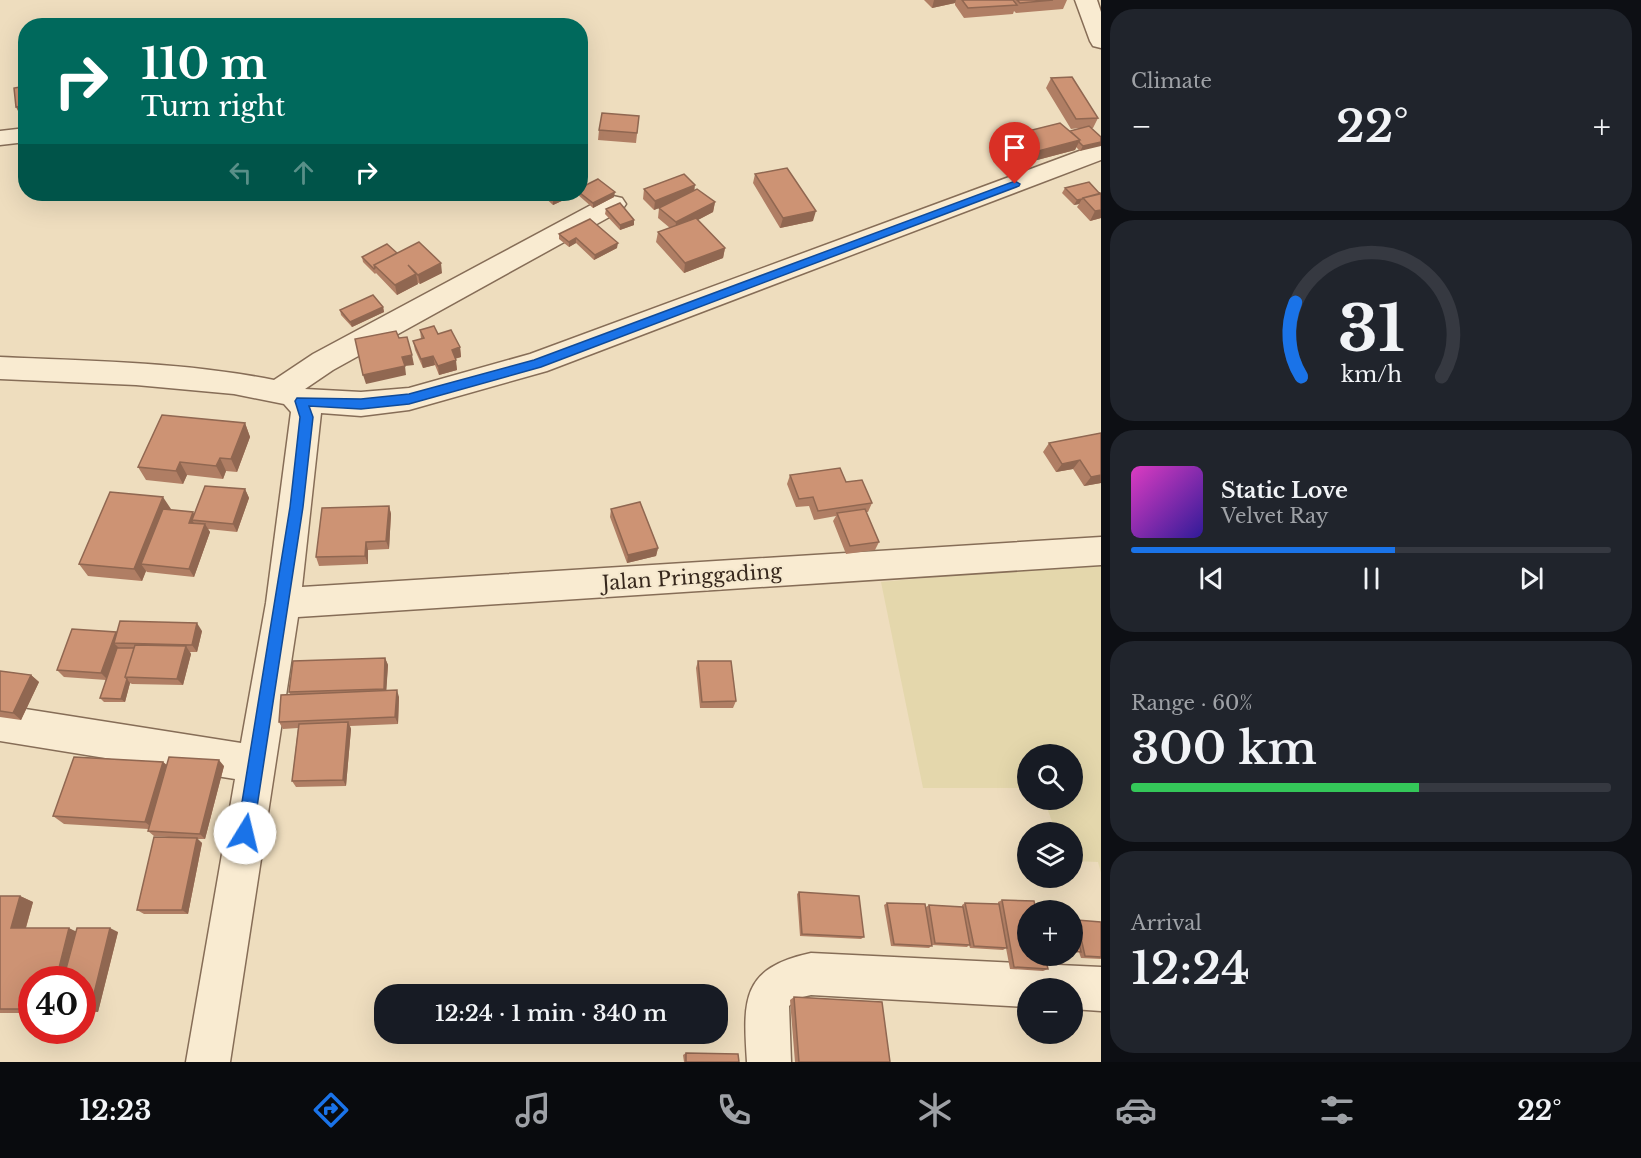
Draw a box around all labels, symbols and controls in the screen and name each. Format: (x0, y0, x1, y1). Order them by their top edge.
text: 110 m (141, 38, 267, 90)
icon: right (42, 42, 120, 120)
text: Climate (1131, 69, 1212, 93)
text: Turn right (141, 90, 285, 123)
text: 22° (1336, 98, 1409, 154)
text: − (1131, 106, 1152, 147)
text: + (1593, 106, 1611, 147)
pin (989, 122, 1040, 184)
icon: arrive (998, 131, 1031, 164)
icon: left (224, 156, 257, 189)
icon: ahead (287, 156, 320, 189)
icon: right (350, 156, 383, 189)
text: 31 (1338, 291, 1404, 369)
text: km/h (1341, 362, 1402, 389)
text: Static Love (1221, 477, 1348, 504)
text: Velvet Ray (1221, 504, 1329, 528)
street label: Jalan Pringgading (598, 559, 784, 595)
icon: previous (1195, 562, 1228, 595)
icon: pause (1355, 562, 1388, 595)
icon: next (1515, 562, 1548, 595)
text: Range · 60% (1131, 691, 1253, 715)
text: 300 km (1131, 720, 1317, 776)
map controls (1017, 744, 1083, 1044)
button: search (1017, 744, 1083, 810)
position arrow (213, 801, 277, 865)
button: layers (1017, 822, 1083, 888)
button: + (1017, 900, 1083, 966)
text: Arrival (1131, 911, 1202, 935)
text: 12:24 (1131, 940, 1250, 996)
speed limit sign: 40 (18, 966, 96, 1044)
button: − (1017, 978, 1083, 1044)
text: 12:24 · 1 min · 340 m (435, 1000, 667, 1027)
icon: directions (310, 1089, 352, 1131)
icon: music (512, 1089, 554, 1131)
icon: phone (713, 1089, 755, 1131)
icon: climate (914, 1089, 956, 1131)
icon: car (1115, 1089, 1157, 1131)
icon: filters (1316, 1089, 1358, 1131)
text: 12:23 (80, 1094, 151, 1127)
text: 22° (1517, 1094, 1561, 1127)

